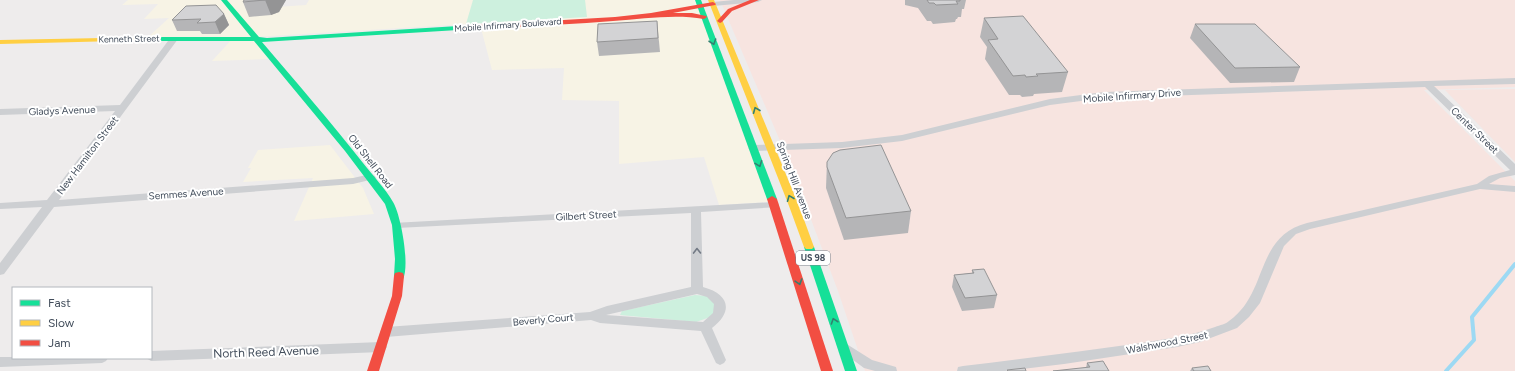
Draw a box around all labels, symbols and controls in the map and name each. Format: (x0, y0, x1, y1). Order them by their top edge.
street label: Mobile Infirmary Boulevard (454, 15, 562, 34)
street label: Kenneth Street (98, 32, 160, 45)
one-way arrow (708, 39, 717, 46)
street label: Mobile Infirmary Drive (1083, 86, 1182, 105)
street label: Gladys Avenue (28, 103, 96, 118)
street label: Center Street (1448, 104, 1501, 156)
one-way arrow (752, 107, 760, 114)
street label: New Hamilton Street (54, 113, 121, 197)
street label: Old Shell Road (345, 132, 396, 191)
street label: Spring Hill Avenue (774, 139, 816, 221)
one-way arrow (754, 160, 762, 167)
street label: Semmes Avenue (148, 184, 224, 203)
one-way arrow (787, 195, 795, 202)
street label: Gilbert Street (555, 207, 617, 224)
one-way arrow (693, 248, 701, 254)
road number: US 98 (796, 251, 830, 265)
one-way arrow (794, 278, 803, 285)
legend (12, 287, 152, 359)
text: Fast (48, 296, 71, 310)
street label: Beverly Court (512, 310, 574, 329)
text: Slow (48, 316, 75, 330)
one-way arrow (831, 317, 839, 324)
street label: Walshwood Street (1125, 328, 1209, 357)
text: Jam (48, 336, 71, 350)
street label: North Reed Avenue (213, 343, 320, 361)

